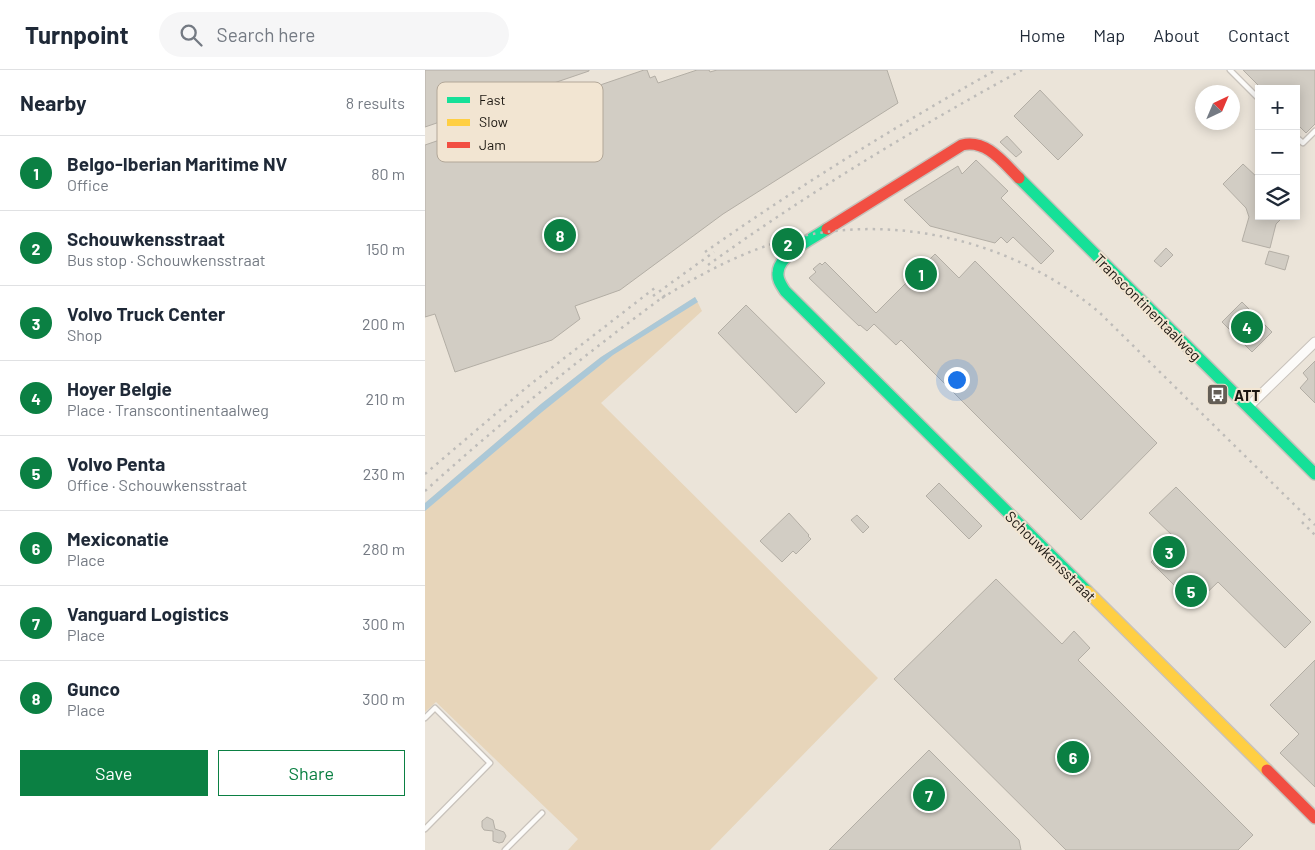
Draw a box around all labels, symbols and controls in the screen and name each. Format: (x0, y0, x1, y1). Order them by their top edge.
search box (159, 12, 509, 57)
text: Turnpoint (25, 20, 129, 49)
icon: search (177, 21, 205, 49)
text: Search here (217, 23, 315, 46)
text: Home (1019, 24, 1065, 46)
text: Map (1093, 24, 1125, 46)
text: About (1153, 24, 1200, 46)
text: Contact (1228, 24, 1290, 46)
legend (437, 82, 603, 162)
north arrow (1195, 85, 1240, 130)
map controls (1255, 85, 1300, 220)
button: + (1255, 85, 1300, 130)
text: Nearby (20, 90, 86, 115)
text: Fast (479, 91, 505, 108)
text: 8 results (346, 93, 405, 112)
text: Slow (479, 113, 508, 130)
button: − (1255, 130, 1300, 175)
text: Jam (479, 136, 506, 153)
text: Belgo-Iberian Maritime NV (67, 152, 287, 175)
text: 1 (33, 164, 39, 183)
text: 80 m (371, 164, 405, 183)
text: Office (67, 175, 109, 194)
button: layers (1255, 175, 1300, 220)
pin: 8 (544, 216, 576, 254)
pin: 2 (772, 225, 804, 263)
text: Schouwkensstraat (67, 227, 225, 250)
text: 2 (32, 239, 40, 258)
text: 150 m (366, 239, 405, 258)
text: Bus stop · Schouwkensstraat (67, 250, 266, 269)
street label: Transcontinentaalweg (1091, 250, 1205, 364)
pin: 1 (905, 255, 937, 293)
text: Volvo Truck Center (67, 302, 225, 325)
pin: 4 (1231, 308, 1263, 346)
text: 3 (32, 314, 40, 333)
text: 200 m (362, 314, 405, 333)
text: Shop (67, 325, 102, 344)
your location (944, 367, 970, 393)
text: Hoyer Belgie (67, 377, 172, 400)
bus stop icon: ATT (1206, 383, 1230, 407)
place label: ATT (1234, 386, 1261, 404)
text: 4 (31, 389, 41, 408)
text: 210 m (366, 389, 405, 408)
text: Place · Transcontinentaalweg (67, 400, 269, 419)
text: Volvo Penta (67, 452, 165, 475)
text: 5 (32, 464, 40, 483)
text: 230 m (363, 464, 405, 483)
text: Office · Schouwkensstraat (67, 475, 247, 494)
street label: Schouwkensstraat (1002, 507, 1100, 605)
text: Mexiconatie (67, 527, 169, 550)
pin: 3 (1153, 533, 1185, 571)
text: 6 (32, 539, 40, 558)
text: 280 m (363, 539, 405, 558)
text: Place (67, 550, 105, 569)
pin: 5 (1175, 572, 1207, 610)
text: Vanguard Logistics (67, 602, 229, 625)
text: 7 (32, 614, 40, 633)
text: 300 m (362, 614, 405, 633)
text: Place (67, 625, 105, 644)
text: Gunco (67, 677, 120, 700)
text: 8 (32, 689, 40, 708)
text: 300 m (362, 689, 405, 708)
text: Place (67, 700, 105, 719)
pin: 6 (1057, 738, 1089, 776)
button: Save (20, 750, 208, 796)
button: Share (218, 750, 405, 796)
pin: 7 (913, 776, 945, 814)

